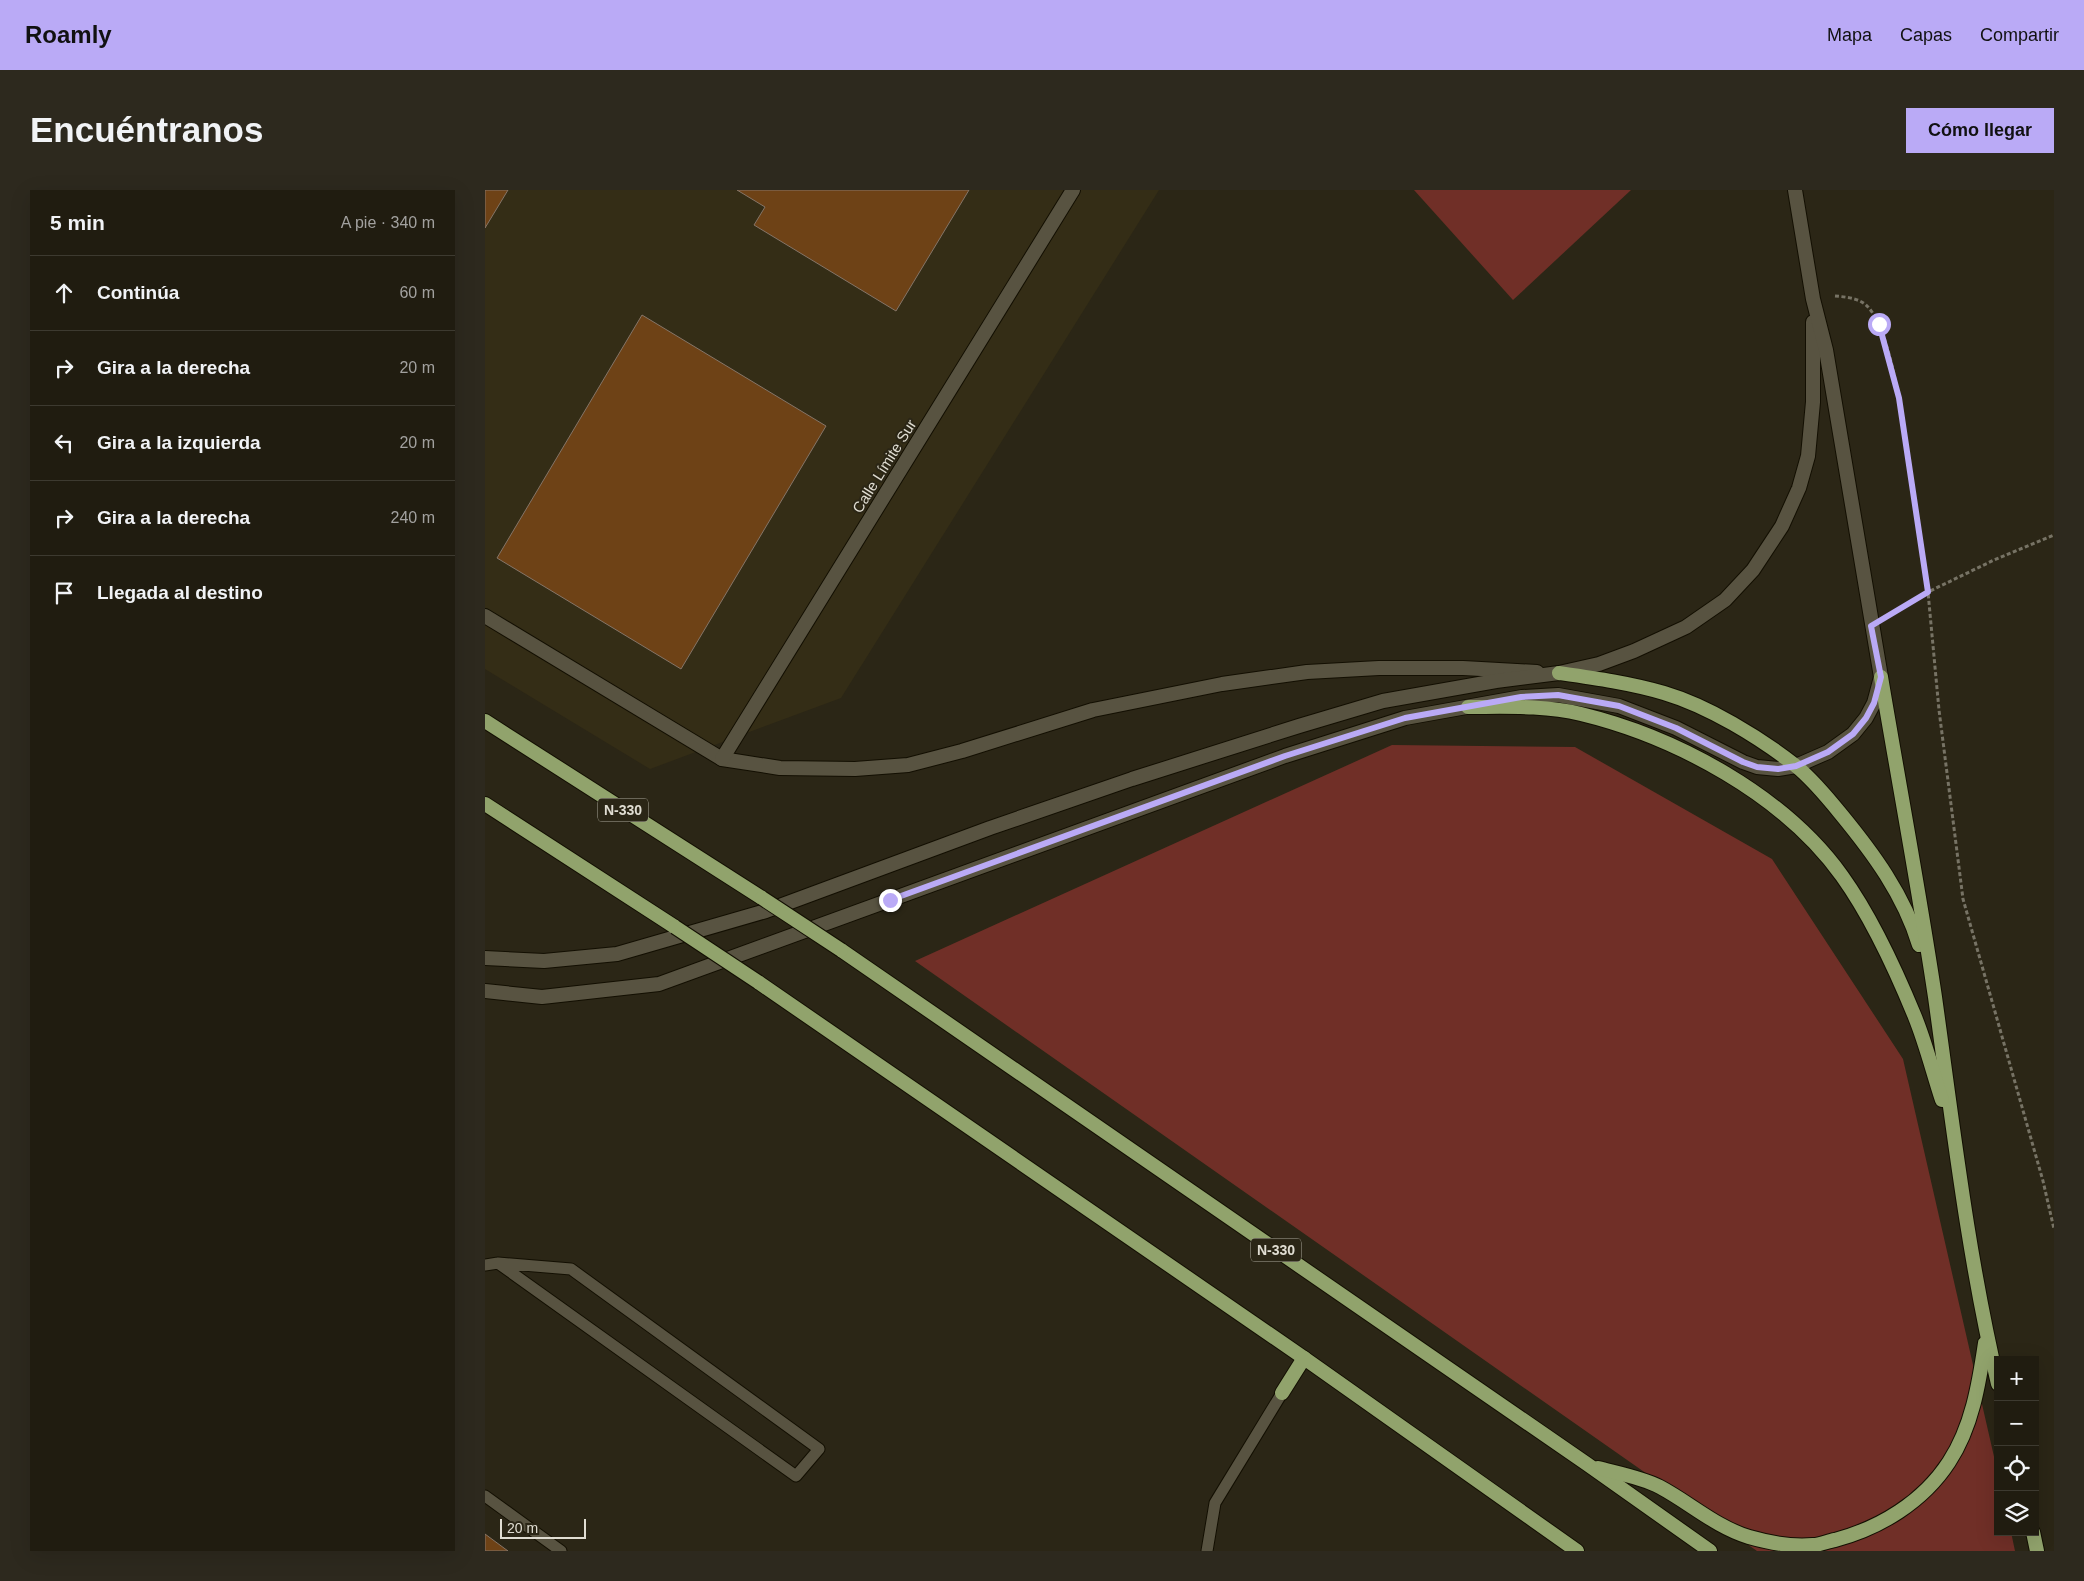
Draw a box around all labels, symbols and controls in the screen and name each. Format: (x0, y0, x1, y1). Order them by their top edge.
text: Roamly (25, 21, 112, 48)
text: Mapa (1827, 25, 1872, 45)
text: Capas (1900, 25, 1952, 45)
text: Compartir (1980, 25, 2059, 45)
button: Cómo llegar (1906, 108, 2054, 153)
text: Encuéntranos (30, 110, 263, 149)
text: 5 min (50, 211, 105, 234)
text: A pie · 340 m (341, 214, 435, 231)
icon: ahead (50, 279, 78, 307)
text: Continúa (97, 282, 179, 303)
text: 60 m (399, 284, 435, 301)
route start (1868, 313, 1891, 336)
icon: right (50, 354, 78, 382)
text: Gira a la derecha (97, 357, 250, 378)
text: 20 m (399, 359, 435, 376)
street label: Calle Límite Sur (849, 416, 919, 516)
icon: left (50, 429, 78, 457)
text: Gira a la izquierda (97, 432, 261, 453)
text: 20 m (399, 434, 435, 451)
icon: right (50, 504, 78, 532)
text: Gira a la derecha (97, 507, 250, 528)
text: 240 m (391, 509, 435, 526)
icon: arrive (50, 579, 78, 607)
text: Llegada al destino (97, 582, 263, 603)
road number: N-330 (598, 798, 648, 822)
route end (879, 889, 902, 912)
road number: N-330 (1251, 1238, 1301, 1262)
map controls (1994, 1356, 2039, 1536)
button: + (1994, 1356, 2039, 1401)
button: − (1994, 1401, 2039, 1446)
button: locate (1994, 1446, 2039, 1491)
button: layers (1994, 1491, 2039, 1536)
scale bar (500, 1516, 586, 1539)
text: 20 m (507, 1520, 538, 1536)

